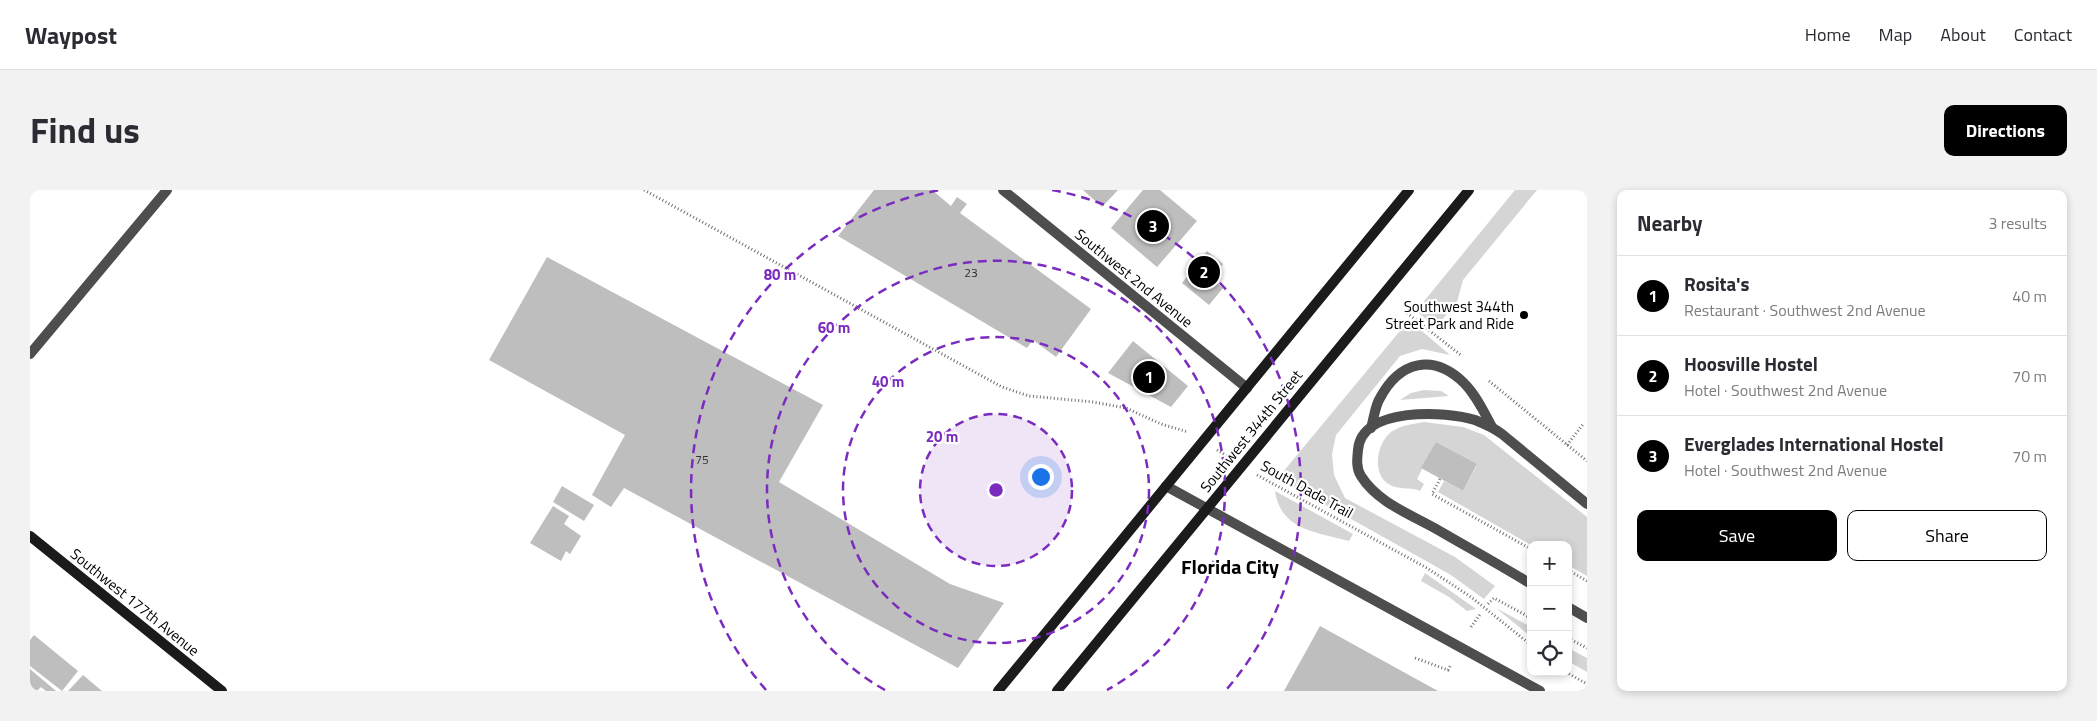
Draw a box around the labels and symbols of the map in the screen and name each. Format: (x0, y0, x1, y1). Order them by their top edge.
pin: 3 (1137, 207, 1169, 245)
street label: Southwest 2nd Avenue (1070, 223, 1198, 333)
pin: 2 (1188, 253, 1220, 291)
text: 80 m (764, 263, 796, 286)
house number: 23 (964, 263, 978, 282)
place label: Southwest 344th Street Park and Ride (1385, 295, 1514, 335)
marker: Southwest 344th Street Park and Ride (1518, 309, 1530, 321)
text: 60 m (818, 316, 850, 339)
pin: 1 (1133, 358, 1165, 396)
street label: Southwest 344th Street (1194, 364, 1308, 497)
text: 40 m (872, 370, 904, 393)
text: 20 m (926, 425, 958, 448)
house number: 75 (695, 450, 709, 469)
street label: South Dade Trail (1257, 454, 1357, 524)
your location (1028, 464, 1054, 490)
centre of rings (987, 481, 1005, 499)
street label: Southwest 177th Avenue (65, 543, 205, 661)
district label: Florida City (1181, 551, 1279, 582)

